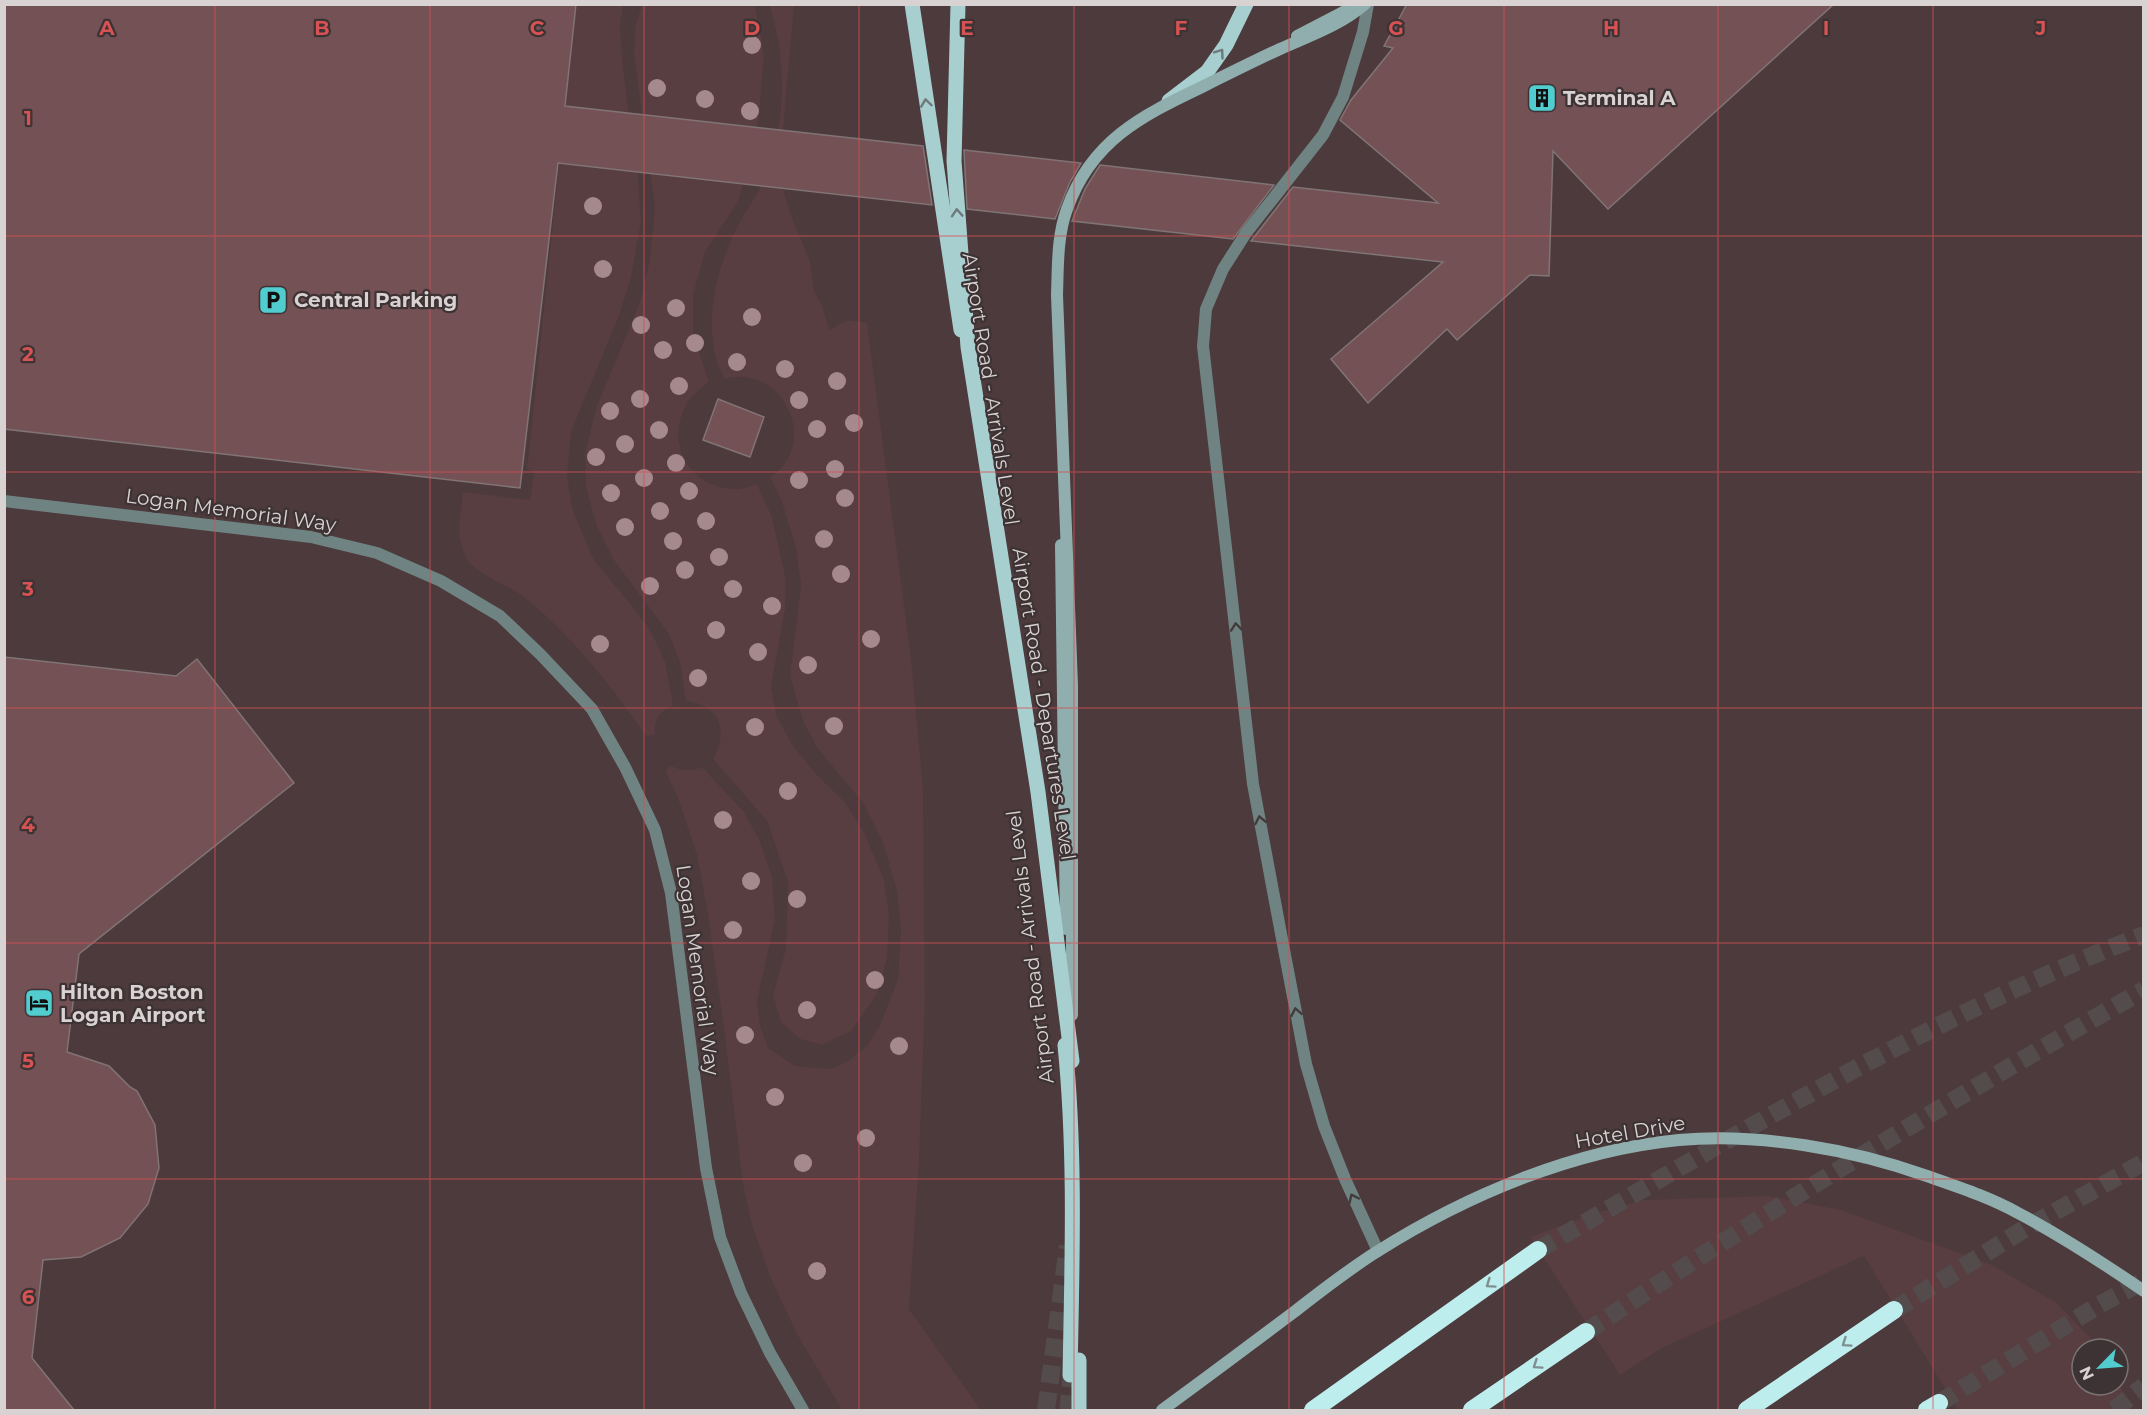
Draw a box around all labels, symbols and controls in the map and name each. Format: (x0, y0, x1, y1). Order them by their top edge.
text: A (98, 16, 115, 40)
text: B (314, 16, 330, 40)
text: C (530, 16, 545, 40)
text: D (744, 16, 760, 40)
text: E (960, 16, 974, 40)
text: F (1175, 16, 1188, 40)
text: G (1388, 16, 1404, 40)
text: H (1603, 16, 1619, 40)
text: I (1823, 16, 1829, 40)
text: J (2035, 16, 2046, 40)
one-way arrow (1213, 49, 1224, 60)
building icon: Terminal A (1526, 82, 1558, 114)
place label: Terminal A (1563, 86, 1676, 110)
one-way arrow (921, 98, 933, 107)
text: 1 (24, 106, 32, 130)
one-way arrow (951, 208, 964, 217)
street label: Airport Road - Arrivals Level (958, 251, 1024, 527)
parking icon: Central Parking (257, 284, 289, 316)
place label: Central Parking (294, 288, 457, 312)
text: 2 (22, 342, 34, 366)
street label: Logan Memorial Way (124, 483, 338, 537)
street label: Airport Road - Departures Level (1007, 546, 1081, 862)
text: 3 (21, 577, 34, 601)
one-way arrow (1230, 622, 1243, 632)
street label: Airport Road - Arrivals Level (1001, 809, 1059, 1085)
text: 4 (21, 813, 35, 837)
one-way arrow (1254, 816, 1267, 826)
street label: Logan Memorial Way (671, 863, 725, 1077)
place label: Hilton Boston Logan Airport (60, 980, 206, 1027)
hotel icon: Hilton Boston Logan Airport (23, 987, 55, 1019)
one-way arrow (1290, 1007, 1303, 1017)
text: 5 (22, 1049, 34, 1073)
street label: Hotel Drive (1573, 1110, 1687, 1154)
one-way arrow (1349, 1193, 1361, 1204)
one-way arrow (1486, 1277, 1497, 1288)
text: 6 (22, 1285, 35, 1309)
one-way arrow (1841, 1336, 1852, 1347)
north arrow (2070, 1337, 2130, 1397)
one-way arrow (1533, 1358, 1544, 1369)
text: N (2076, 1363, 2098, 1383)

